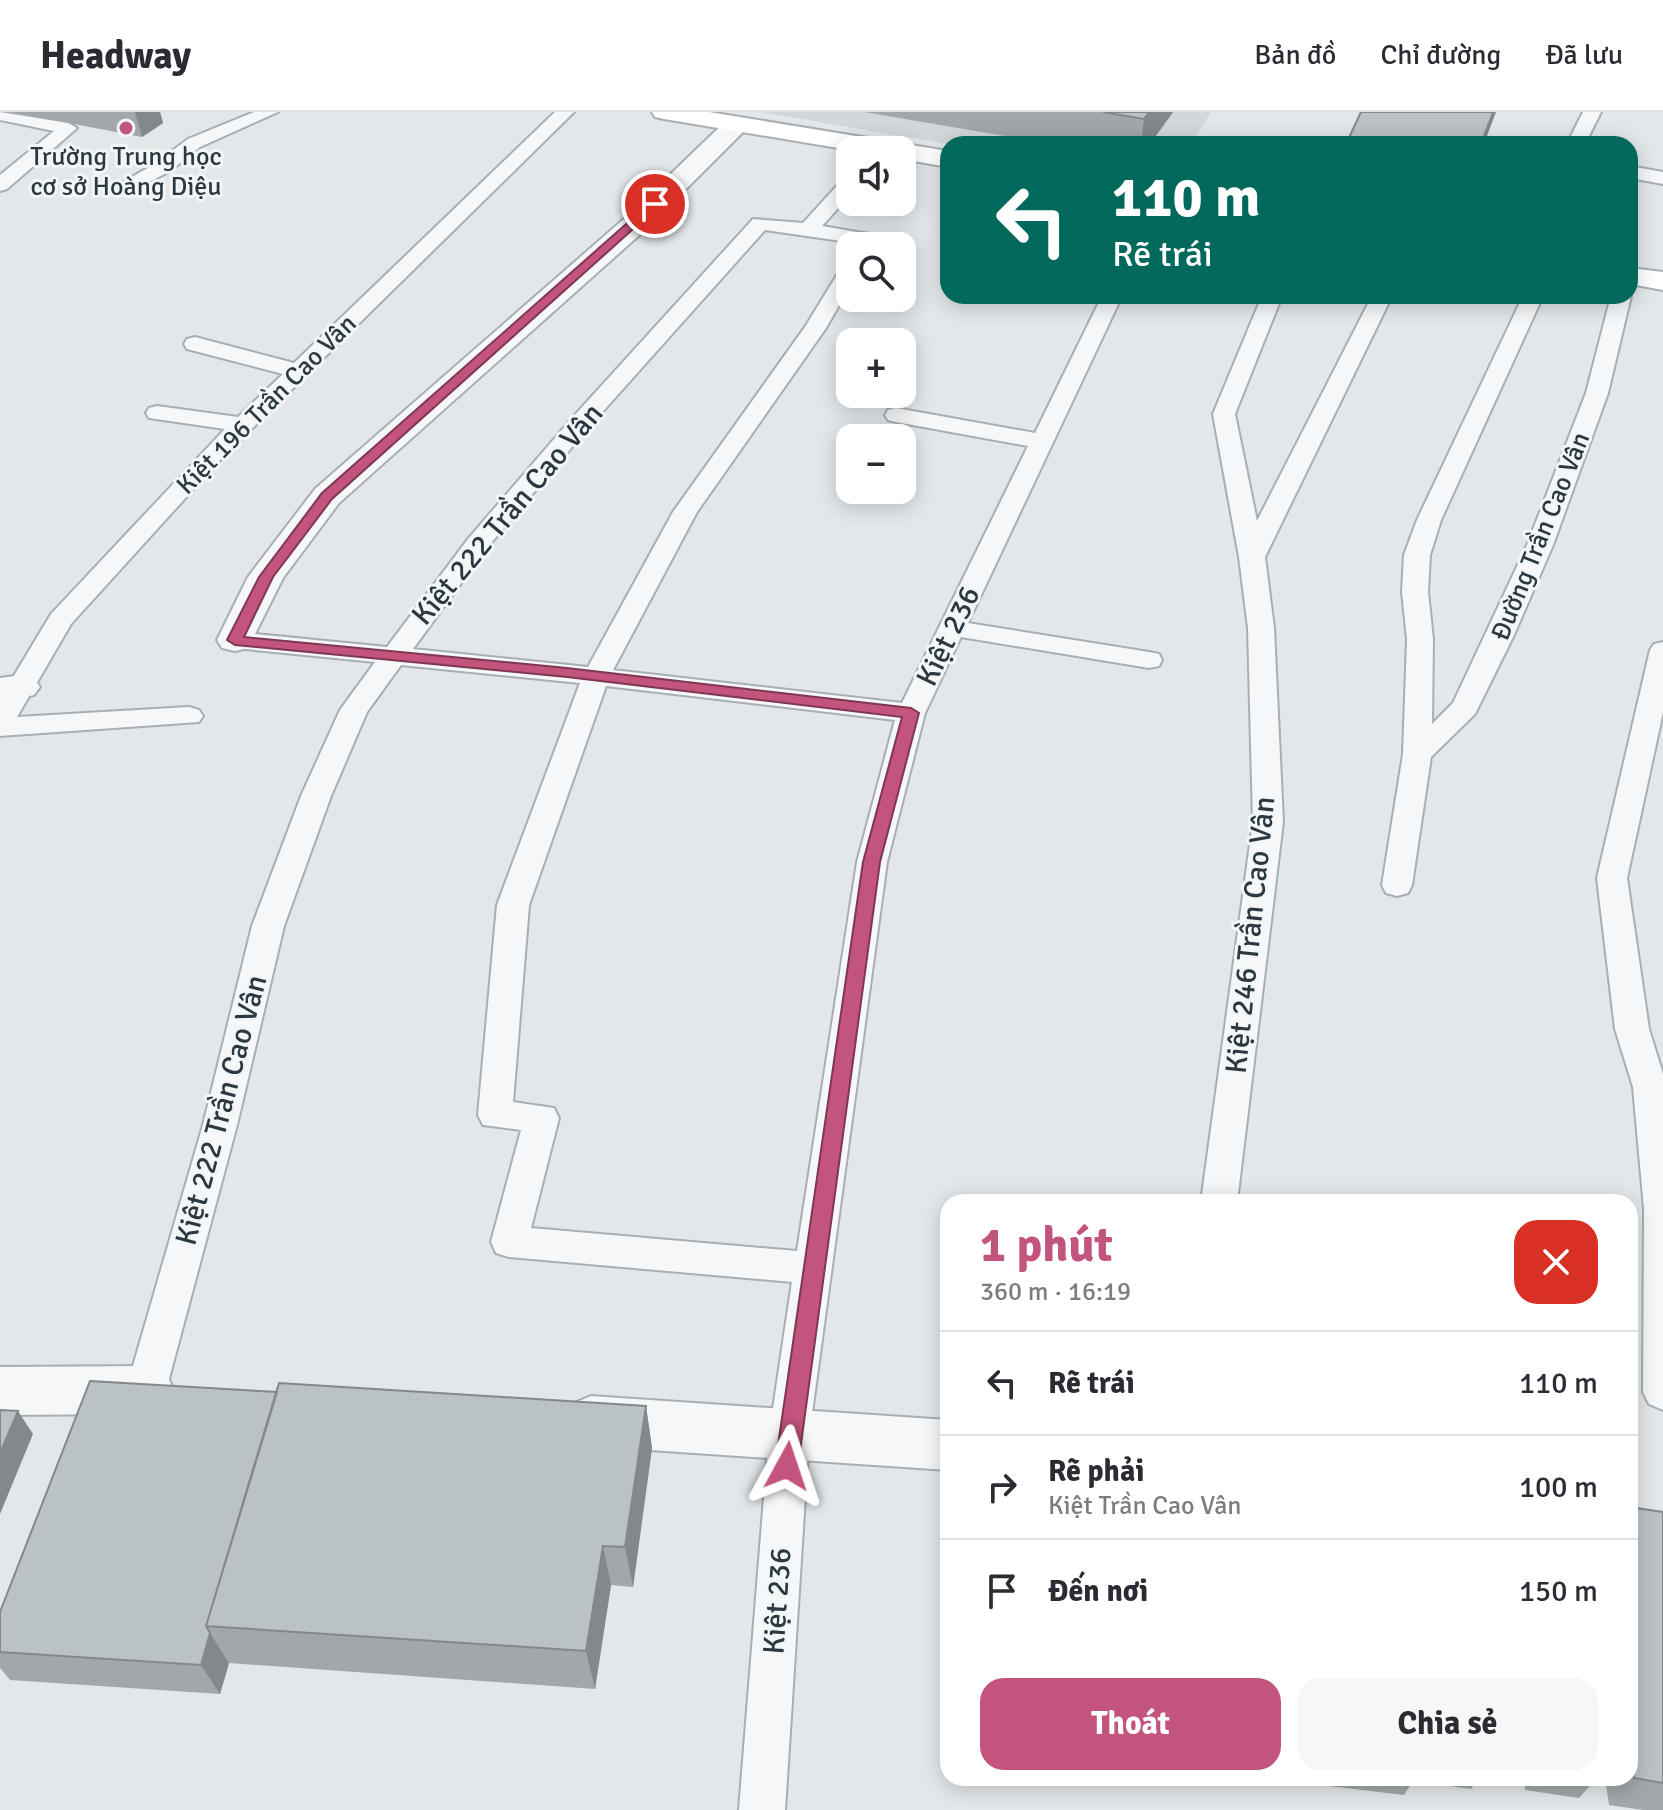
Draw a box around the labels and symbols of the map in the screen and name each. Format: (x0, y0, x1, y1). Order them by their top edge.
marker: Trường Trung học cơ sở Hoàng Diệu (117, 119, 135, 137)
place label: Trường Trung học cơ sở Hoàng Diệu (30, 141, 222, 203)
pin (621, 170, 689, 238)
street label: Kiệt 196 Trần Cao Vân (170, 308, 363, 501)
street label: Kiệt 222 Trần Cao Vân (404, 396, 611, 633)
street label: Đường Trần Cao Vân (1485, 428, 1597, 645)
street label: Kiệt 236 (908, 580, 988, 692)
street label: Kiệt 246 Trần Cao Vân (1218, 795, 1283, 1075)
street label: Kiệt 222 Trần Cao Vân (168, 971, 275, 1249)
position arrow (745, 1424, 829, 1508)
street label: Kiệt 236 (755, 1547, 800, 1656)

